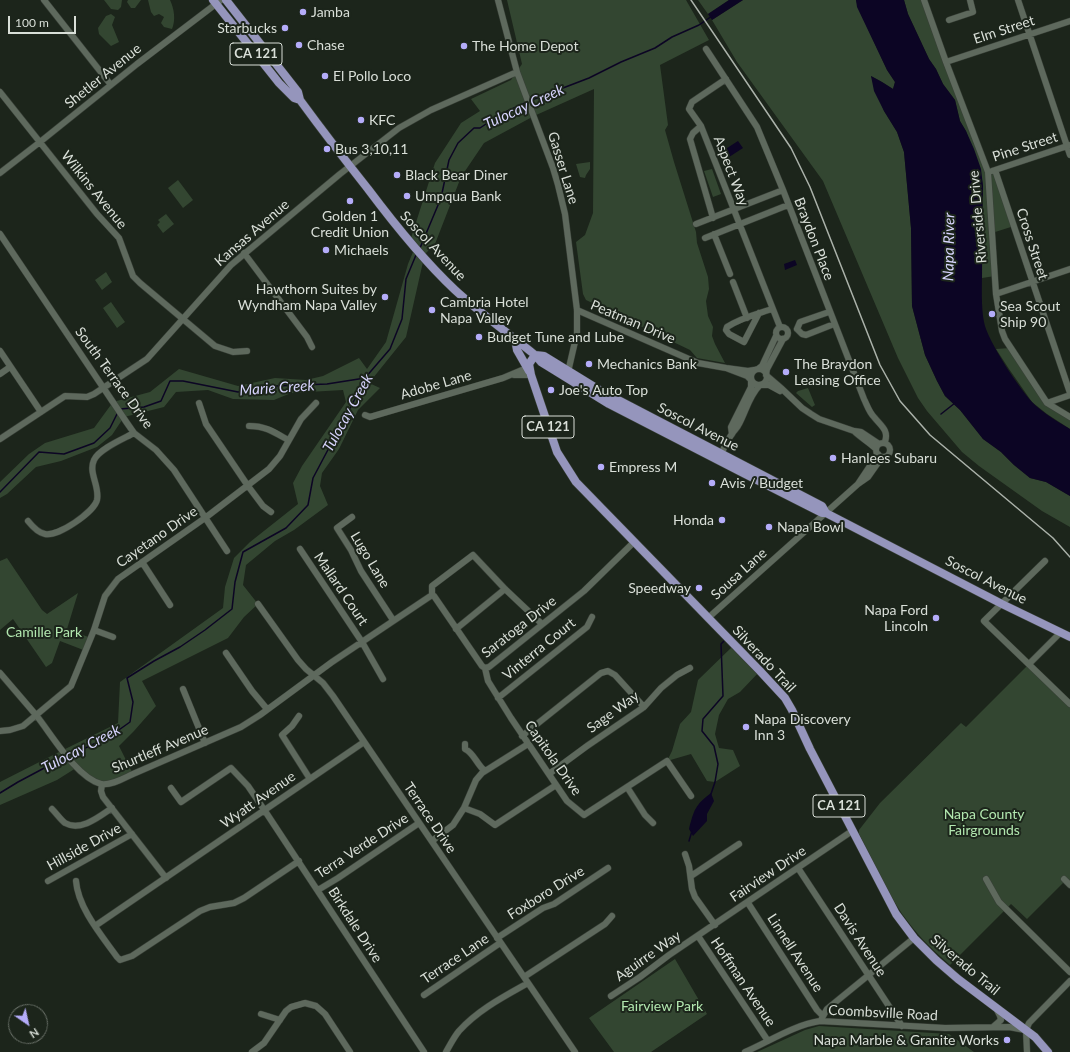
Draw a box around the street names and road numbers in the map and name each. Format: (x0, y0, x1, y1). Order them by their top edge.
street label: Elm Street (971, 12, 1037, 48)
street label: Shetler Avenue (61, 40, 145, 112)
road number: CA 121 (230, 43, 282, 65)
street label: Pine Street (990, 129, 1060, 165)
street label: Gasser Lane (544, 130, 582, 206)
street label: Aspect Way (710, 134, 752, 208)
street label: Wilkins Avenue (57, 148, 131, 232)
street label: Riverside Drive (966, 170, 990, 264)
street label: Braydon Place (790, 195, 838, 283)
street label: Kansas Avenue (211, 196, 293, 270)
street label: Cross Street (1012, 206, 1052, 282)
street label: Soscol Avenue (396, 208, 470, 284)
street label: Peatman Drive (588, 297, 678, 347)
street label: South Terrace Drive (71, 324, 157, 432)
street label: Adobe Lane (398, 367, 474, 403)
street label: Soscol Avenue (654, 399, 742, 455)
road number: CA 121 (522, 416, 574, 438)
street label: Cayetano Drive (113, 503, 201, 571)
street label: Lugo Lane (347, 529, 393, 591)
street label: Sousa Lane (708, 545, 770, 603)
street label: Mallard Court (310, 549, 372, 629)
street label: Soscol Avenue (942, 552, 1030, 608)
street label: Saratoga Drive (478, 593, 560, 661)
street label: Vinterra Court (499, 615, 579, 683)
street label: Silverado Trail (729, 622, 799, 696)
street label: Sage Way (584, 687, 642, 737)
street label: Capitola Drive (521, 717, 585, 799)
street label: Shurtleff Avenue (109, 721, 211, 777)
street label: Wyatt Avenue (217, 768, 299, 832)
street label: Terrace Drive (400, 779, 460, 857)
road number: CA 121 (813, 795, 865, 817)
street label: Terra Verde Drive (312, 810, 412, 882)
street label: Hillside Drive (44, 820, 124, 874)
street label: Fairview Drive (727, 842, 809, 906)
street label: Foxboro Drive (504, 863, 588, 923)
street label: Birkdale Drive (324, 884, 386, 966)
street label: Davis Avenue (830, 900, 890, 980)
street label: Linnell Avenue (763, 911, 827, 995)
street label: Aguirre Way (612, 927, 684, 985)
street label: Terrace Lane (418, 930, 492, 988)
street label: Silverado Trail (927, 931, 1003, 999)
street label: Hoffman Avenue (707, 934, 779, 1030)
street label: Coombsville Road (828, 1002, 938, 1024)

